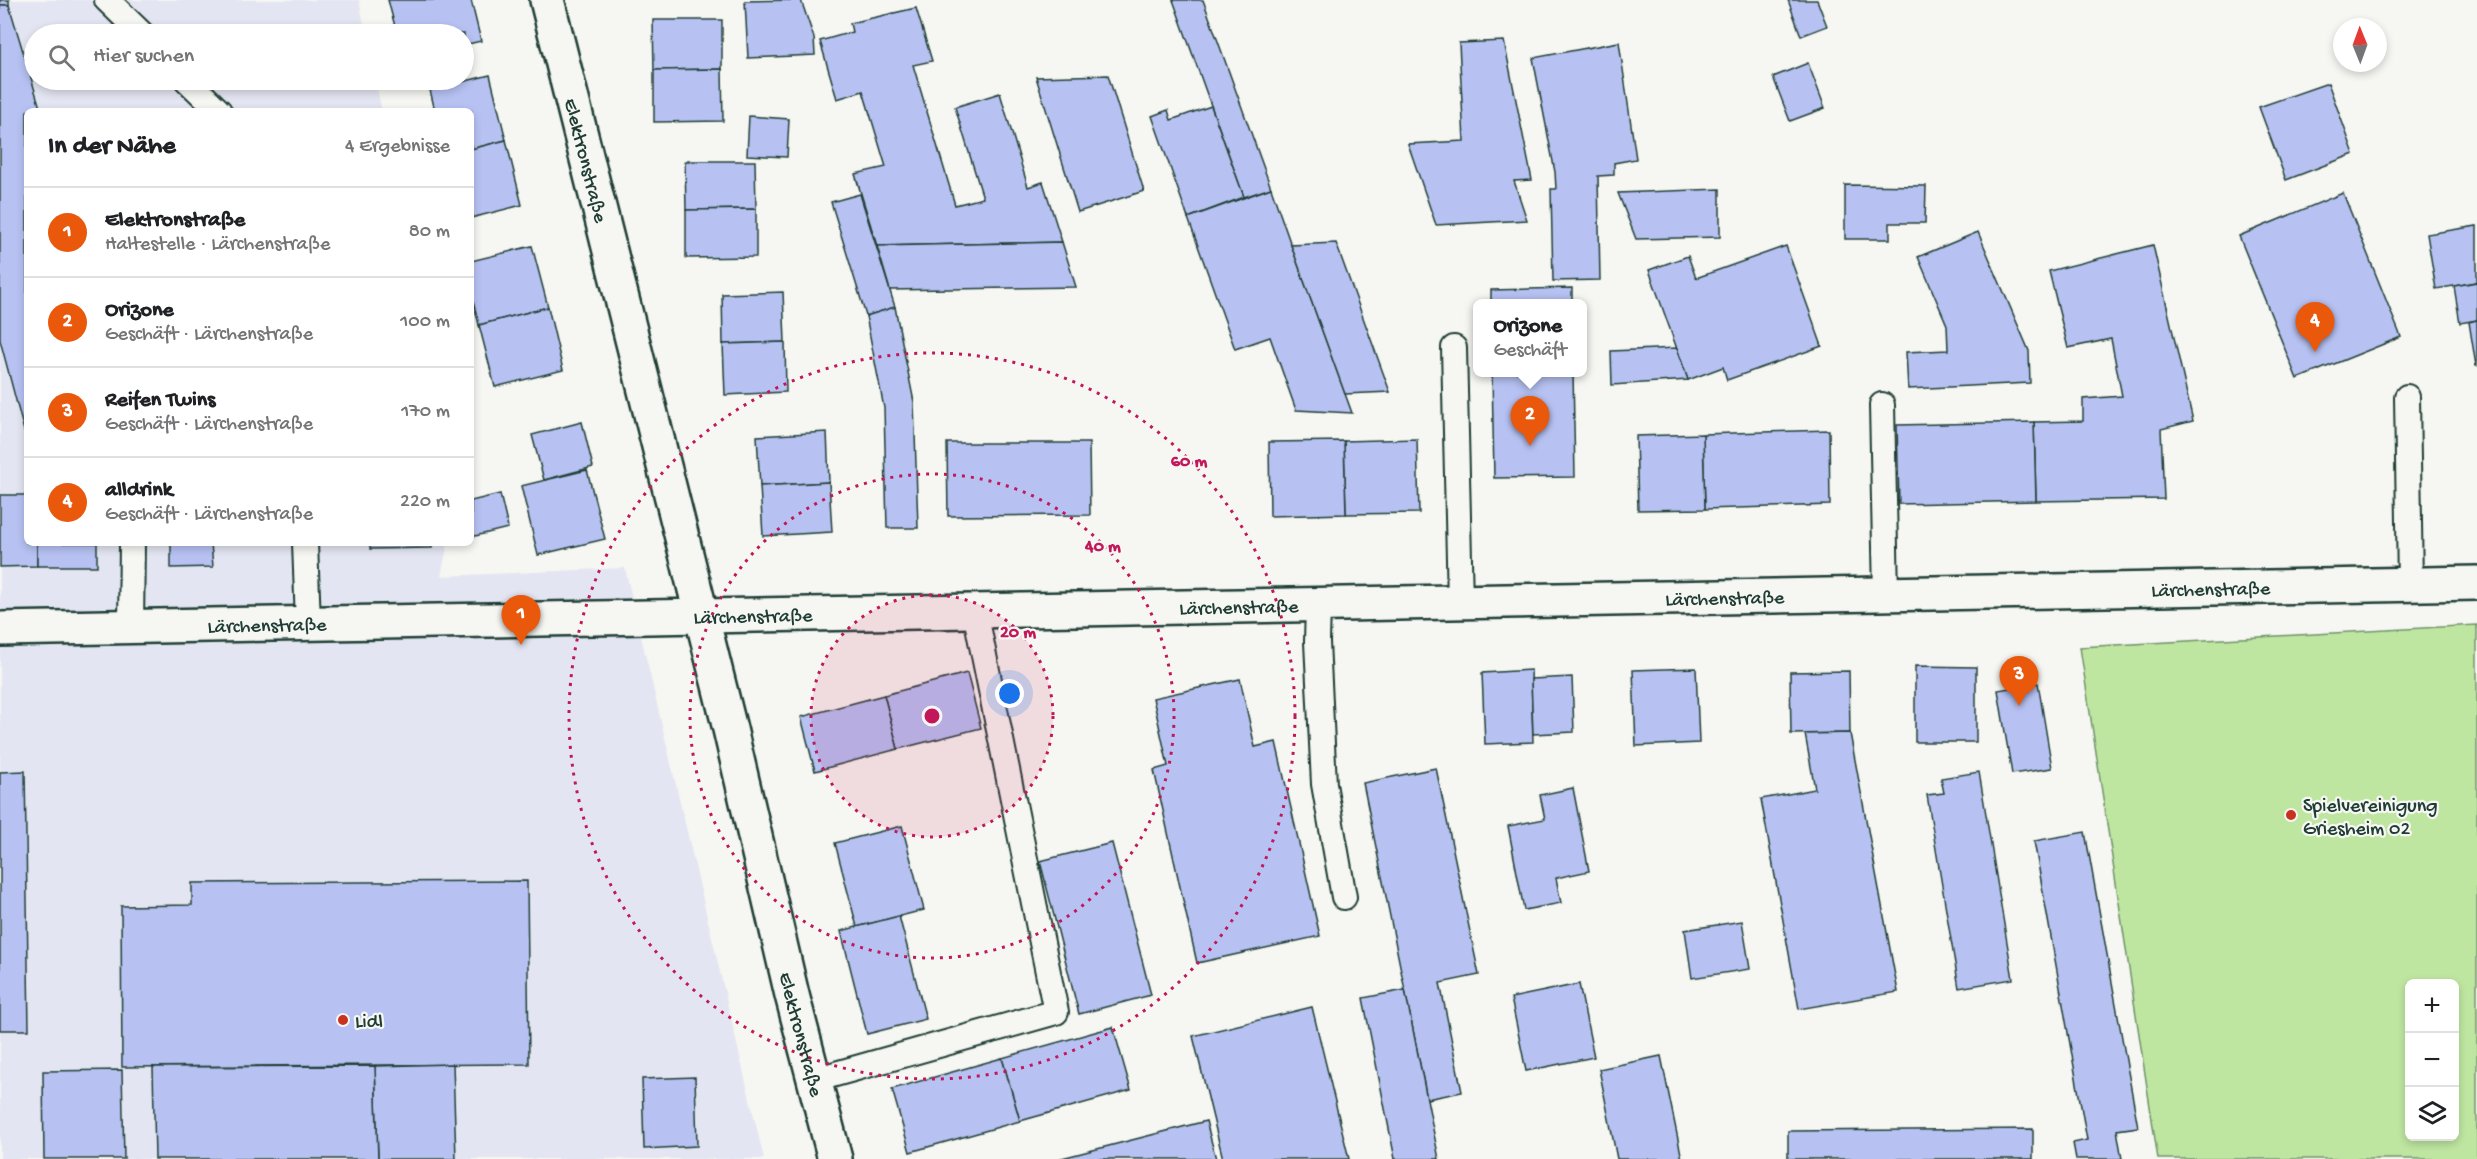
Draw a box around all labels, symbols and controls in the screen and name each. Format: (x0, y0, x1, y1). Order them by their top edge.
north arrow (2333, 18, 2387, 72)
search box (24, 24, 474, 90)
icon: search (45, 41, 78, 74)
text: Hier suchen (93, 44, 194, 70)
street label: Elektronstraße (557, 96, 611, 226)
text: In der Nähe (48, 132, 176, 163)
text: 4 Ergebnisse (345, 136, 450, 159)
text: Elektronstraße (105, 208, 245, 234)
text: 1 (63, 221, 72, 244)
text: 80 m (409, 221, 450, 244)
text: Haltestelle · Lärchenstraße (105, 234, 330, 257)
text: Orizone (105, 298, 174, 324)
popup (1473, 299, 1587, 377)
pin: 4 (2296, 302, 2334, 352)
text: 2 (63, 311, 72, 334)
text: 100 m (400, 311, 450, 334)
text: Orizone (1493, 314, 1562, 340)
text: Geschäft · Lärchenstraße (105, 324, 313, 347)
text: Geschäft (1493, 340, 1567, 363)
text: Reifen Twins (105, 388, 215, 414)
pin: 2 (1510, 396, 1550, 446)
text: 3 (62, 401, 73, 424)
text: 170 m (401, 401, 450, 424)
text: Geschäft · Lärchenstraße (105, 414, 313, 437)
text: 60 m (1171, 452, 1207, 473)
text: alldrink (105, 478, 173, 504)
text: 4 (63, 491, 72, 514)
text: 220 m (400, 491, 450, 514)
text: Geschäft · Lärchenstraße (105, 504, 313, 527)
text: 40 m (1084, 537, 1121, 558)
street label: Lärchenstraße (2151, 579, 2271, 604)
street label: Lärchenstraße (1665, 588, 1785, 613)
pin: 1 (502, 596, 540, 645)
street label: Lärchenstraße (1179, 597, 1299, 622)
street label: Lärchenstraße (693, 606, 813, 631)
street label: Lärchenstraße (207, 615, 327, 640)
text: 20 m (1000, 623, 1036, 644)
pin: 3 (2000, 656, 2038, 706)
your location (995, 679, 1024, 708)
centre of rings (922, 706, 942, 726)
place label: Spielvereinigung Griesheim 02 (2303, 796, 2438, 842)
marker: Spielvereinigung Griesheim 02 (2284, 808, 2298, 822)
street label: Elektronstraße (772, 970, 826, 1100)
map controls (2405, 979, 2459, 1141)
button: + (2405, 979, 2459, 1033)
place label: Lidl (355, 1012, 383, 1035)
marker: Lidl (336, 1013, 350, 1027)
button: − (2405, 1033, 2459, 1087)
button: layers (2405, 1087, 2459, 1141)

